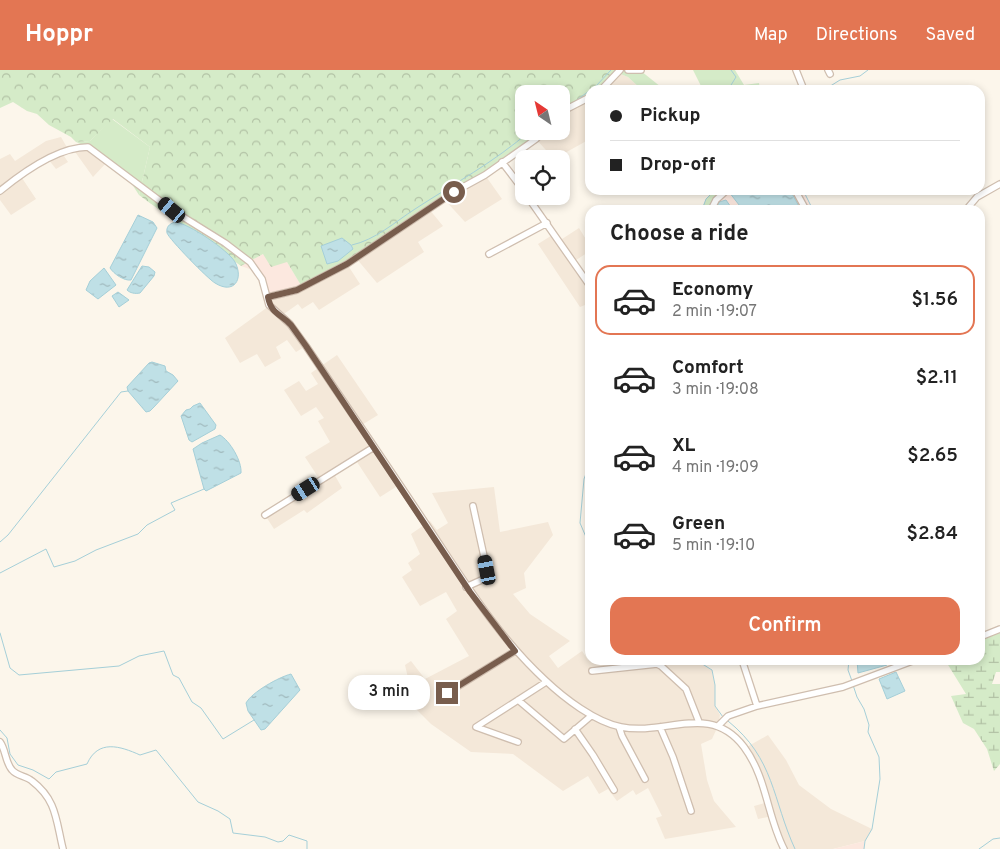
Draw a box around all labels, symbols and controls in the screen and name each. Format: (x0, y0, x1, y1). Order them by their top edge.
text: Hoppr (25, 20, 93, 50)
text: Map (754, 24, 788, 47)
text: Directions (816, 24, 898, 47)
text: Saved (926, 24, 975, 47)
north arrow (515, 85, 570, 140)
map controls (515, 85, 570, 205)
text: Pickup (640, 104, 700, 128)
button: locate (515, 150, 570, 205)
text: Drop-off (640, 153, 715, 177)
route start (443, 181, 465, 203)
car (155, 195, 188, 225)
text: Choose a ride (610, 221, 748, 248)
icon: car (612, 278, 657, 323)
text: Economy (672, 278, 753, 302)
text: $1.56 (911, 288, 958, 312)
text: 2 min · 19:07 (672, 302, 757, 322)
icon: car (612, 356, 657, 401)
text: Comfort (672, 356, 744, 380)
text: $2.11 (916, 366, 958, 390)
text: 3 min · 19:08 (672, 380, 759, 400)
icon: car (612, 434, 657, 479)
text: XL (672, 434, 695, 458)
text: $2.65 (907, 444, 958, 468)
text: 4 min · 19:09 (672, 458, 759, 478)
car (289, 475, 322, 503)
icon: car (612, 512, 657, 557)
text: Green (672, 512, 725, 536)
text: $2.84 (907, 522, 958, 546)
text: 5 min · 19:10 (672, 536, 755, 556)
car (476, 554, 497, 586)
button: Confirm (610, 597, 960, 655)
callout: 3 min (347, 676, 430, 710)
text: 3 min (368, 682, 410, 702)
route end (436, 682, 458, 704)

